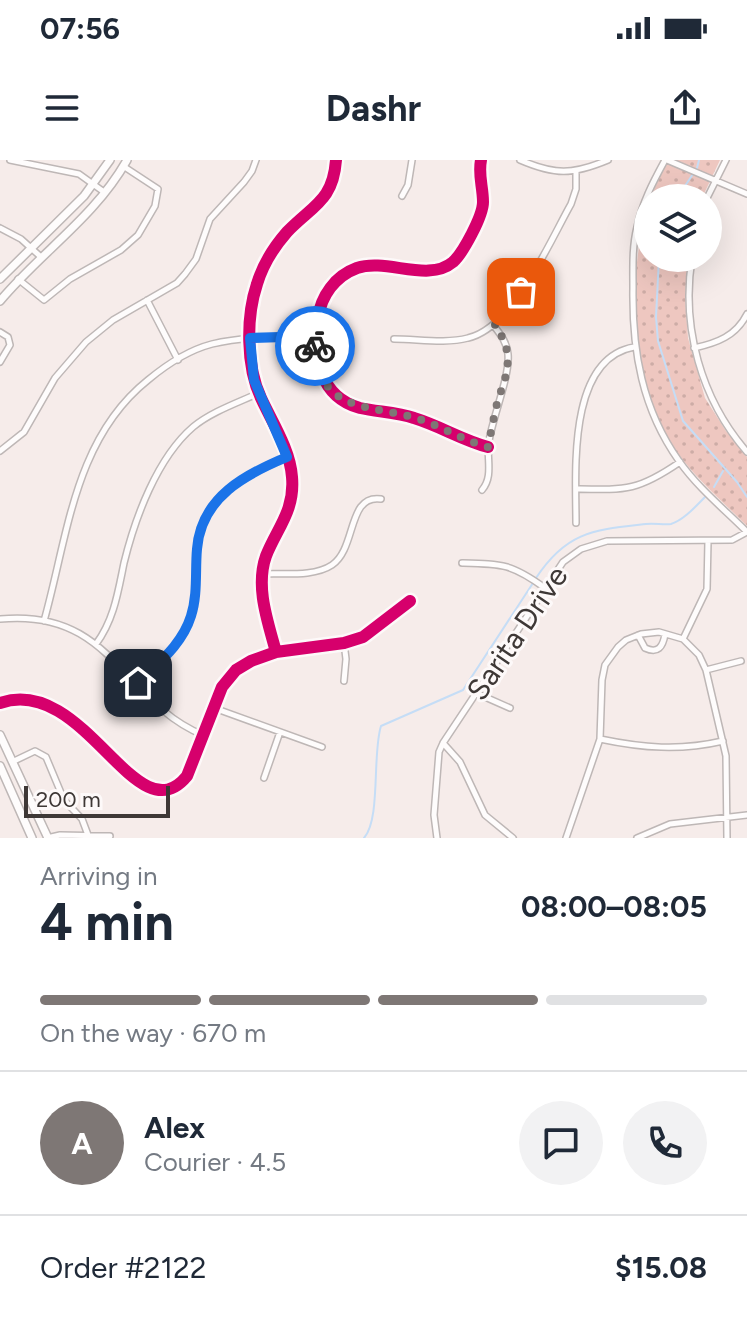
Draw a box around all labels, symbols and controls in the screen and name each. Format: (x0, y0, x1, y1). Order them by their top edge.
text: 07:56 (40, 10, 120, 47)
icon: menu (40, 86, 84, 130)
icon: share (663, 86, 707, 130)
text: Dashr (326, 87, 421, 130)
map controls (634, 184, 722, 272)
button: layers (634, 184, 722, 272)
pin (487, 258, 555, 326)
icon: bag (499, 270, 543, 314)
courier (275, 306, 355, 386)
icon: bike (293, 324, 337, 368)
street label: Sarita Drive (459, 559, 575, 707)
pin (104, 649, 172, 717)
icon: home (116, 661, 160, 705)
scale bar (24, 782, 170, 818)
text: 200 m (36, 786, 101, 813)
text: Arriving in (40, 860, 158, 892)
text: 08:00–08:05 (521, 888, 707, 925)
text: 4 min (40, 891, 174, 953)
text: On the way · 670 m (40, 1017, 266, 1049)
button: chat (519, 1101, 603, 1185)
button: phone (623, 1101, 707, 1185)
text: Alex (144, 1109, 205, 1146)
text: A (71, 1125, 93, 1162)
text: Courier · 4.5 (144, 1146, 286, 1178)
text: Order #2122 (40, 1249, 207, 1286)
text: $15.08 (615, 1249, 707, 1286)

